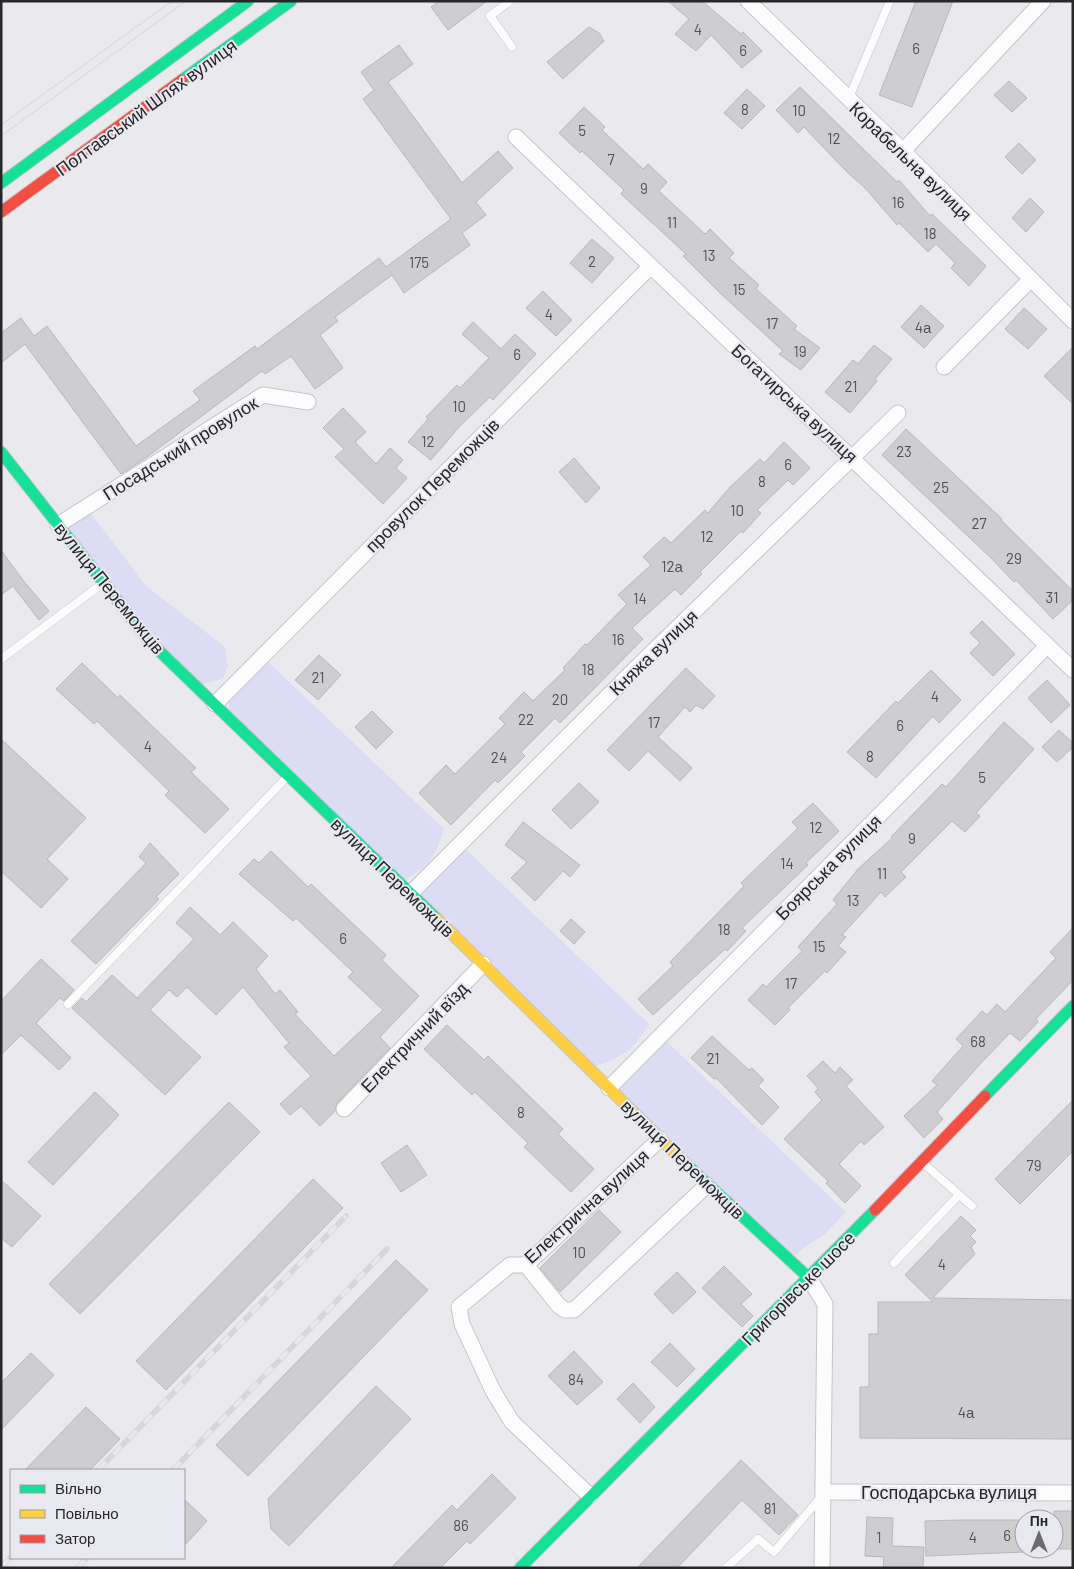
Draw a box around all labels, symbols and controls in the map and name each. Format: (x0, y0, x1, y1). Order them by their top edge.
house number: 4 (694, 20, 702, 38)
street label: Полтавський Шлях вулиця (51, 34, 241, 180)
house number: 6 (912, 39, 920, 57)
house number: 6 (739, 41, 747, 59)
street label: Корабельна вулиця (845, 97, 977, 225)
house number: 8 (741, 100, 749, 118)
house number: 10 (792, 101, 806, 119)
house number: 5 (578, 121, 586, 139)
house number: 12 (827, 129, 841, 147)
house number: 7 (607, 150, 615, 168)
house number: 9 (640, 179, 648, 197)
house number: 16 (892, 193, 904, 211)
house number: 11 (667, 213, 677, 231)
house number: 18 (923, 224, 937, 242)
house number: 13 (703, 246, 715, 264)
house number: 2 (588, 252, 596, 270)
house number: 175 (409, 253, 429, 271)
house number: 15 (733, 280, 745, 298)
house number: 4 (545, 305, 553, 323)
house number: 17 (766, 314, 778, 332)
house number: 4а (915, 318, 932, 336)
street label: Богатирська вулиця (727, 339, 863, 467)
house number: 19 (793, 342, 807, 360)
house number: 6 (513, 345, 521, 363)
house number: 21 (844, 377, 858, 395)
street label: Посадський провулок (98, 391, 262, 505)
house number: 10 (452, 397, 466, 415)
street label: провулок Переможців (360, 413, 504, 557)
house number: 12 (421, 432, 435, 450)
house number: 23 (896, 442, 912, 460)
house number: 6 (784, 455, 792, 473)
house number: 8 (758, 472, 766, 490)
house number: 25 (933, 478, 949, 496)
house number: 10 (730, 501, 744, 519)
house number: 27 (971, 514, 987, 532)
street label: вулиця Переможців (50, 518, 170, 658)
house number: 12 (700, 527, 714, 545)
house number: 29 (1006, 549, 1022, 567)
house number: 12а (661, 557, 683, 575)
house number: 31 (1046, 588, 1058, 606)
house number: 14 (633, 589, 647, 607)
street label: Княжа вулиця (604, 604, 702, 700)
house number: 16 (612, 630, 624, 648)
house number: 18 (581, 660, 595, 678)
house number: 21 (311, 668, 325, 686)
house number: 4 (931, 687, 939, 705)
house number: 20 (552, 690, 568, 708)
house number: 22 (518, 710, 534, 728)
house number: 17 (648, 713, 660, 731)
house number: 6 (896, 716, 904, 734)
house number: 4 (144, 737, 152, 755)
house number: 8 (866, 747, 874, 765)
house number: 24 (491, 748, 507, 766)
house number: 5 (978, 768, 986, 786)
street label: Боярська вулиця (771, 810, 885, 924)
street label: вулиця Переможців (327, 812, 459, 942)
house number: 12 (809, 818, 823, 836)
house number: 9 (908, 829, 916, 847)
house number: 14 (780, 854, 794, 872)
house number: 11 (877, 864, 887, 882)
house number: 13 (847, 891, 859, 909)
house number: 18 (717, 920, 731, 938)
house number: 6 (339, 929, 347, 947)
house number: 15 (813, 937, 825, 955)
house number: 17 (785, 974, 797, 992)
street label: Електричний вїзд (356, 977, 473, 1097)
house number: 68 (970, 1032, 986, 1050)
house number: 21 (706, 1049, 720, 1067)
street label: вулиця Переможців (617, 1094, 749, 1224)
house number: 8 (517, 1103, 525, 1121)
street label: Електрична вулиця (519, 1144, 653, 1268)
house number: 79 (1027, 1156, 1041, 1174)
street label: Григорівське шосе (737, 1227, 859, 1349)
house number: 10 (572, 1243, 586, 1261)
house number: 4 (938, 1255, 946, 1273)
house number: 84 (568, 1370, 584, 1388)
house number: 4а (958, 1403, 975, 1421)
legend (10, 1469, 185, 1559)
text: Вільно (55, 1479, 102, 1497)
street label: Господарська вулиця (861, 1481, 1037, 1503)
house number: 81 (764, 1499, 776, 1517)
text: Повільно (55, 1504, 119, 1522)
north arrow (1014, 1509, 1064, 1559)
text: Пн (1030, 1512, 1048, 1529)
house number: 86 (453, 1516, 469, 1534)
house number: 6 (1003, 1526, 1011, 1544)
house number: 1 (876, 1528, 882, 1546)
house number: 4 (969, 1528, 977, 1546)
text: Затор (55, 1529, 95, 1547)

